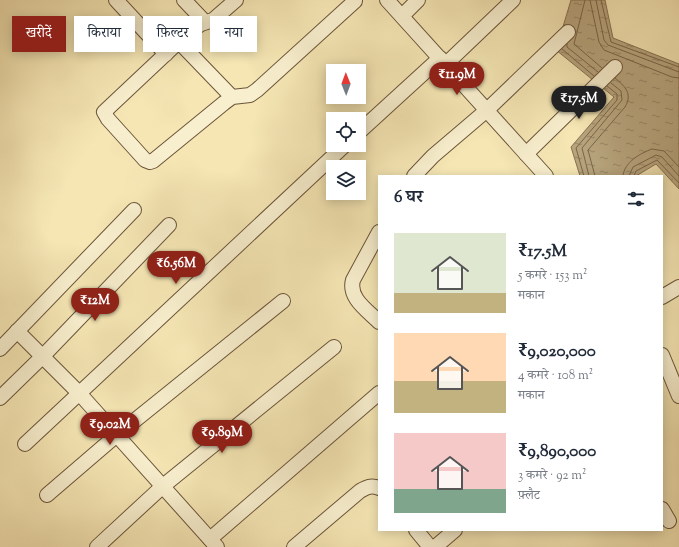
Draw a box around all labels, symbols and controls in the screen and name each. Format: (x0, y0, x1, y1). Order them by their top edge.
chip: खरीदें (12, 16, 66, 52)
chip: किराया (74, 16, 135, 52)
chip: फ़िल्टर (143, 16, 202, 52)
chip: नया (210, 16, 257, 52)
pin: ₹11.9M (424, 62, 490, 96)
north arrow (326, 64, 366, 104)
map controls (326, 64, 366, 200)
text: ₹11.9M (438, 66, 476, 84)
pin: ₹17.5M (546, 86, 612, 120)
text: ₹17.5M (560, 90, 598, 108)
button: locate (326, 112, 366, 152)
button: layers (326, 160, 366, 200)
text: 6 घर (394, 186, 423, 210)
icon: filters (625, 188, 647, 210)
text: ₹17.5M (518, 240, 567, 264)
icon: home (426, 249, 474, 297)
pin: ₹6.56M (143, 251, 209, 285)
text: ₹6.56M (156, 255, 196, 273)
text: 5 कमरे · 153 m² (518, 267, 587, 285)
text: मकान (518, 287, 544, 305)
pin: ₹12M (71, 288, 119, 322)
text: ₹12M (80, 292, 110, 310)
text: ₹9,020,000 (518, 340, 596, 364)
icon: home (426, 349, 474, 397)
text: 4 कमरे · 108 m² (518, 367, 593, 385)
text: मकान (518, 387, 544, 405)
pin: ₹9.02M (77, 412, 143, 446)
text: ₹9.02M (89, 416, 131, 434)
pin: ₹9.89M (189, 420, 255, 454)
text: ₹9.89M (201, 424, 243, 442)
text: ₹9,890,000 (518, 440, 596, 464)
icon: home (426, 449, 474, 497)
text: 3 कमरे · 92 m² (518, 467, 586, 485)
text: फ़्लैट (518, 487, 540, 505)

